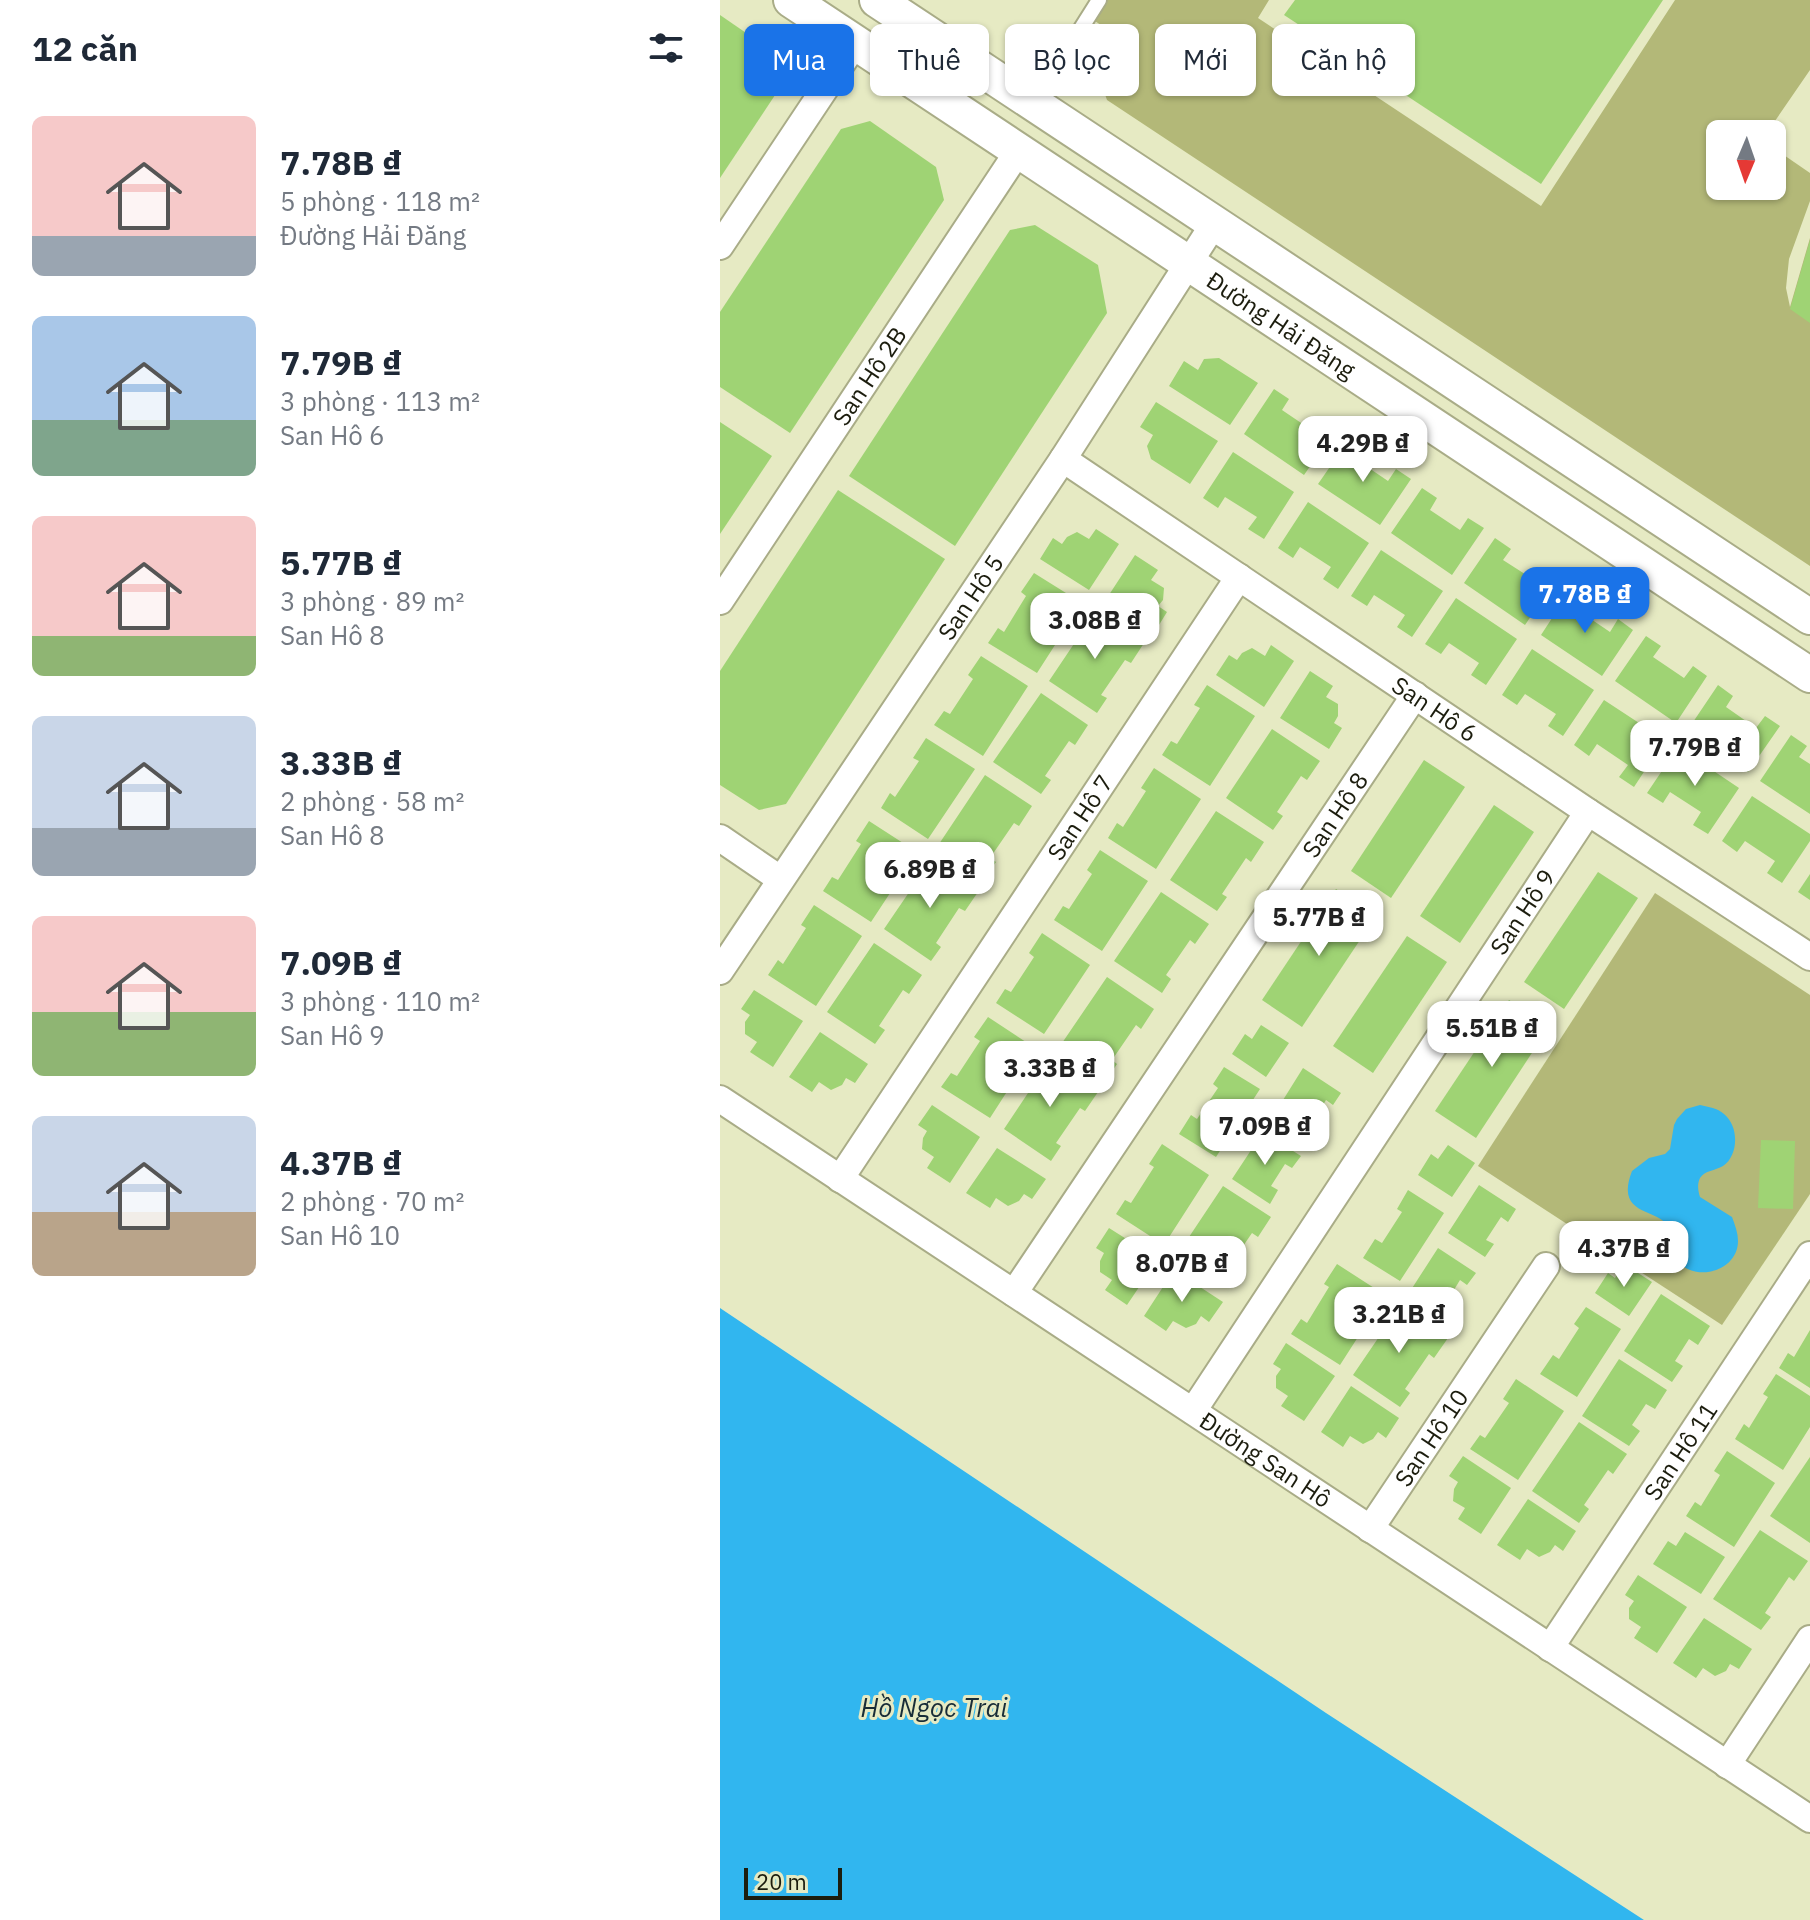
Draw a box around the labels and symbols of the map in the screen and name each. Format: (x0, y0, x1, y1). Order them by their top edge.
north arrow (1706, 120, 1786, 200)
street label: Đường Hải Đăng (1201, 264, 1362, 386)
street label: San Hô 2B (825, 320, 914, 432)
pin: 4.29B ₫ (1289, 416, 1437, 484)
street label: San Hô 5 (930, 548, 1011, 646)
pin: 7.78B ₫ (1511, 567, 1659, 635)
pin: 3.08B ₫ (1021, 593, 1169, 661)
street label: San Hô 6 (1386, 669, 1484, 749)
pin: 7.79B ₫ (1621, 720, 1769, 788)
street label: San Hô 8 (1295, 766, 1375, 864)
street label: San Hô 7 (1040, 768, 1120, 866)
pin: 6.89B ₫ (856, 842, 1004, 910)
street label: San Hô 9 (1482, 863, 1562, 961)
pin: 5.77B ₫ (1245, 890, 1393, 958)
pin: 5.51B ₫ (1418, 1001, 1566, 1069)
pin: 3.33B ₫ (976, 1041, 1124, 1109)
pin: 7.09B ₫ (1191, 1099, 1339, 1167)
pin: 4.37B ₫ (1550, 1221, 1698, 1289)
pin: 8.07B ₫ (1108, 1236, 1256, 1304)
pin: 3.21B ₫ (1325, 1287, 1473, 1355)
street label: San Hô 10 (1387, 1383, 1475, 1493)
street label: San Hô 11 (1636, 1396, 1724, 1506)
street label: Đường San Hô (1194, 1404, 1338, 1515)
water label: Hồ Ngọc Trai (861, 1690, 1008, 1724)
scale bar (744, 1864, 842, 1900)

